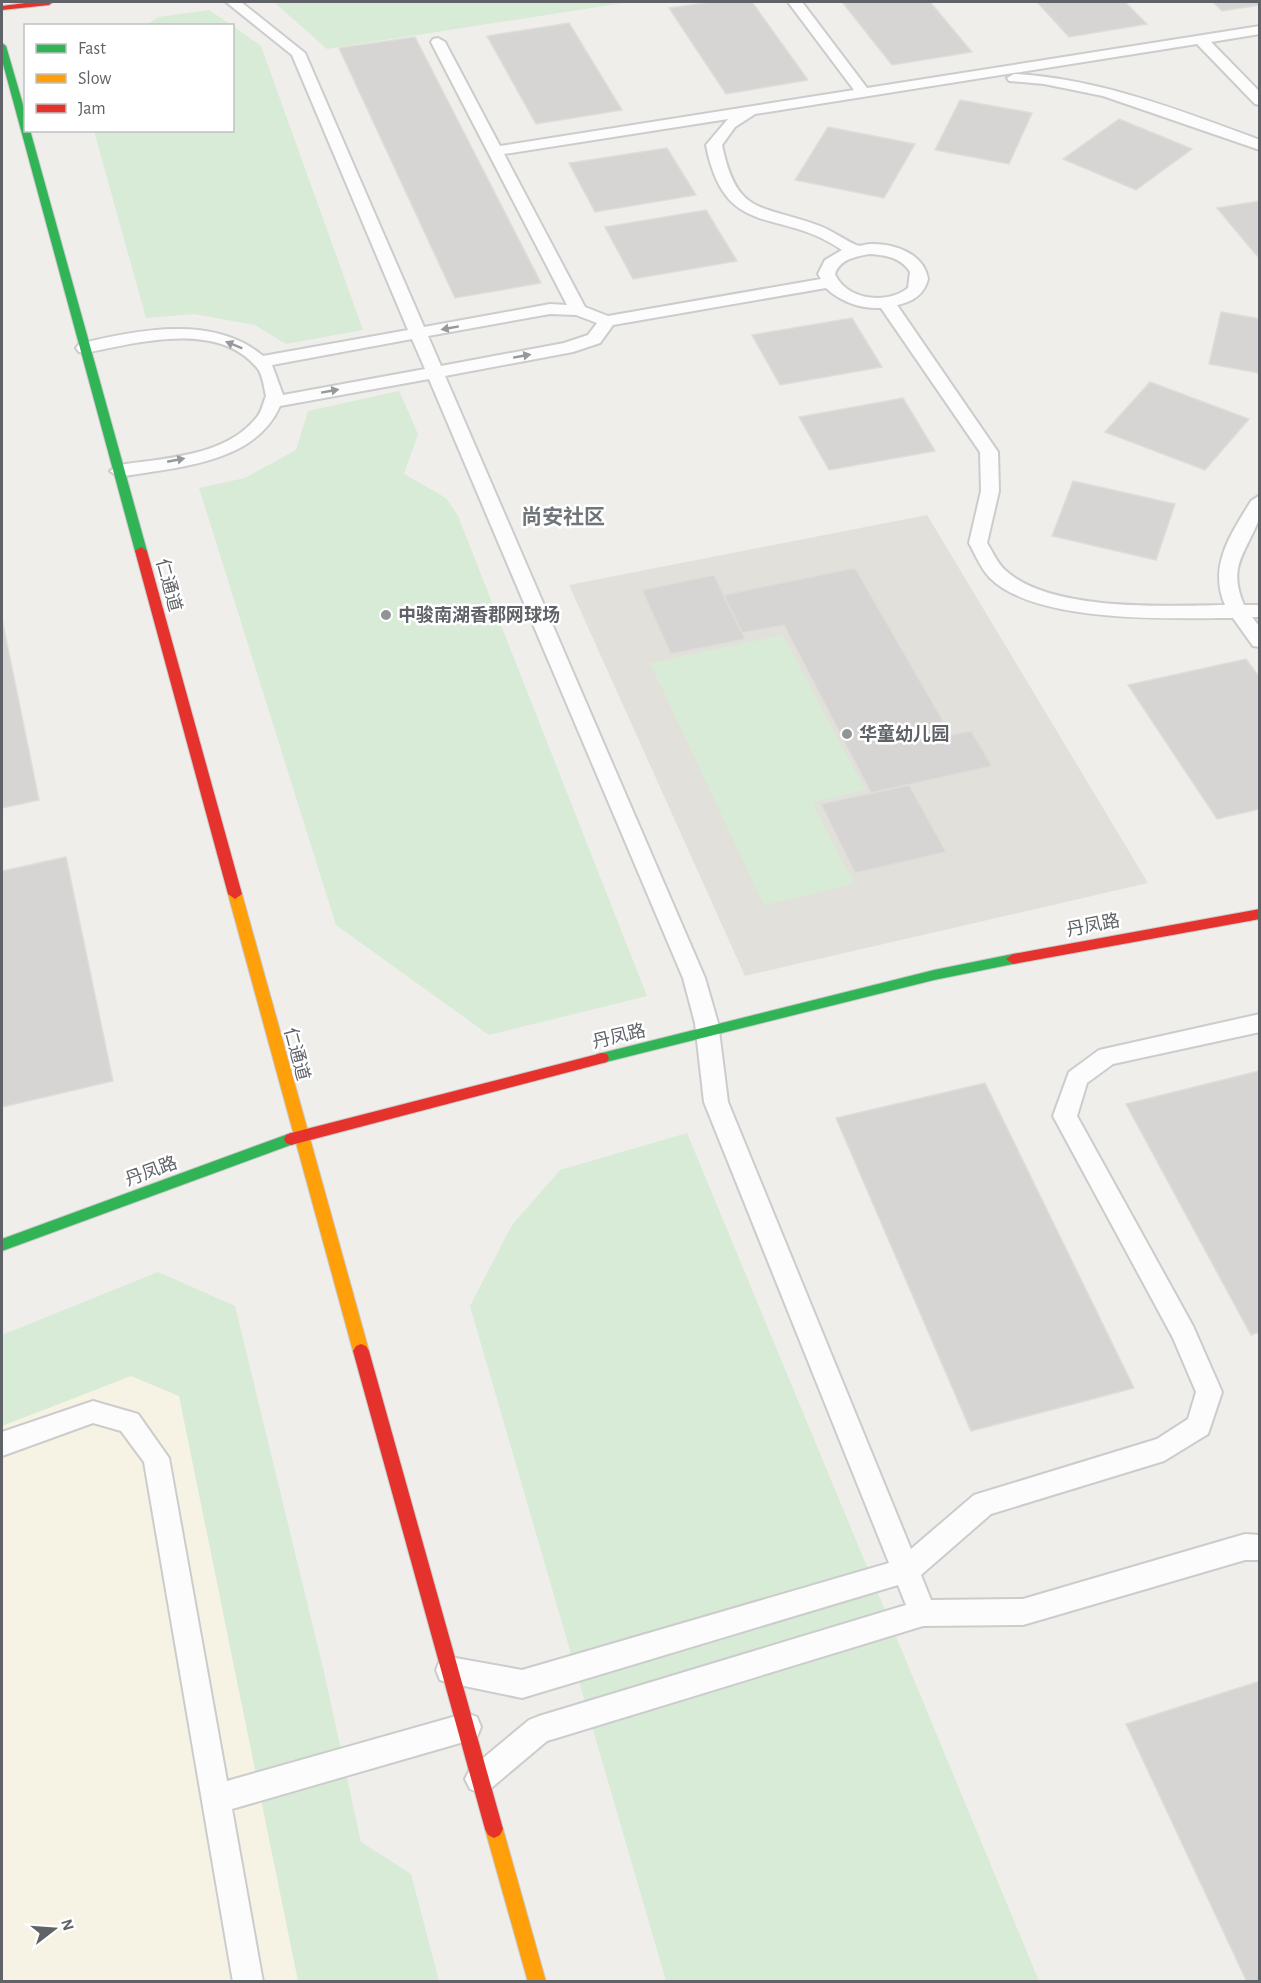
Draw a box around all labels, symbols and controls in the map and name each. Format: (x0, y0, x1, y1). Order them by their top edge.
legend (24, 24, 234, 132)
text: Fast (78, 40, 106, 58)
text: Slow (78, 70, 111, 88)
text: Jam (78, 100, 106, 118)
one-way arrow (440, 324, 459, 333)
one-way arrow (224, 340, 242, 350)
one-way arrow (512, 351, 531, 360)
one-way arrow (321, 387, 340, 396)
one-way arrow (167, 455, 186, 464)
district label: 尚安社区 (521, 506, 605, 528)
street label: 仁通道 (152, 556, 186, 614)
place label: 中骏南湖香郡网球场 (398, 605, 560, 625)
marker: 中骏南湖香郡网球场 (379, 608, 393, 622)
place label: 华童幼儿园 (859, 723, 949, 744)
marker: 华童幼儿园 (840, 727, 854, 741)
street label: 丹凤路 (1065, 910, 1121, 940)
street label: 丹凤路 (590, 1020, 648, 1052)
street label: 仁通道 (280, 1025, 314, 1083)
street label: 丹凤路 (122, 1152, 180, 1190)
north arrow (24, 1899, 84, 1959)
text: N (58, 1917, 77, 1933)

